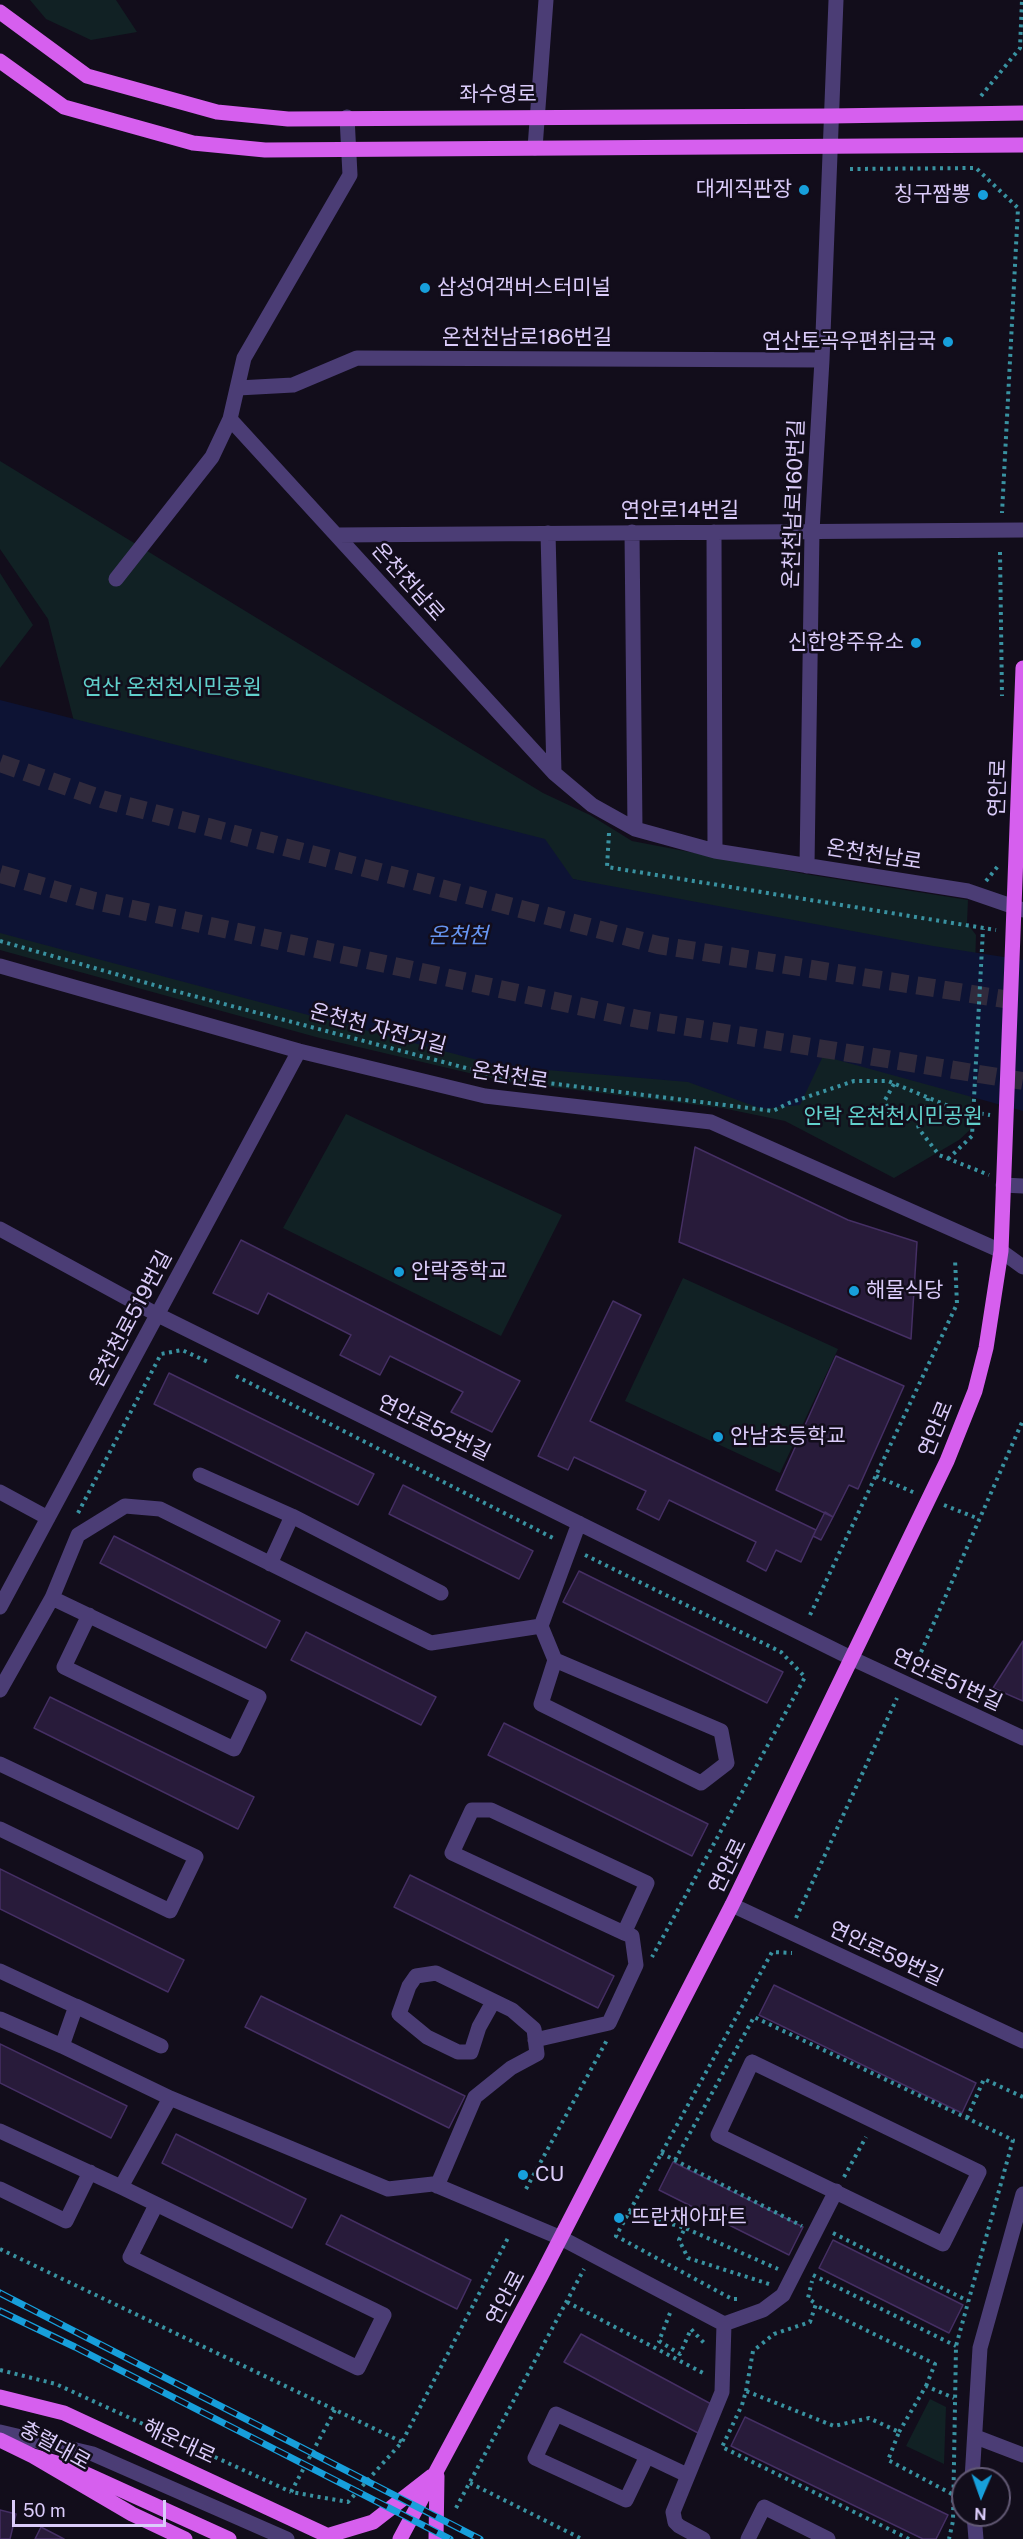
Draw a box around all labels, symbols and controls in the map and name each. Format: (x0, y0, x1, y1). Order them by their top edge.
street label: 좌수영로 (459, 82, 537, 108)
place label: 대게직판장 (695, 177, 792, 203)
place label: 칭구짬뽕 (894, 182, 971, 208)
marker: 대게직판장 (797, 183, 811, 197)
marker: 칭구짬뽕 (976, 188, 990, 202)
place label: 삼성여객버스터미널 (437, 275, 611, 301)
marker: 삼성여객버스터미널 (418, 281, 432, 295)
street label: 온천천남로186번길 (442, 325, 612, 351)
place label: 연산토곡우편취급국 (762, 329, 936, 355)
marker: 연산토곡우편취급국 (941, 335, 955, 349)
street label: 온천천남로160번길 (778, 419, 810, 589)
street label: 연안로14번길 (621, 498, 739, 524)
street label: 온천천남로 (366, 538, 450, 626)
place label: 신한양주유소 (788, 630, 904, 656)
marker: 신한양주유소 (909, 636, 923, 650)
park label: 연산 온천천시민공원 (83, 675, 261, 701)
street label: 연안로 (984, 759, 1012, 817)
street label: 온천천남로 (824, 835, 924, 875)
water label: 온천천 (428, 923, 488, 949)
street label: 온천천 자전거길 (307, 999, 449, 1059)
street label: 온천천로 (470, 1058, 550, 1094)
park label: 안락 온천천시민공원 (804, 1104, 982, 1130)
street label: 온천천로519번길 (84, 1246, 178, 1392)
place label: 안락중학교 (411, 1259, 508, 1285)
marker: 안락중학교 (392, 1265, 406, 1279)
place label: 해물식당 (866, 1278, 943, 1304)
marker: 해물식당 (847, 1284, 861, 1298)
street label: 연안로52번길 (373, 1390, 495, 1466)
street label: 연안로 (913, 1397, 959, 1461)
place label: 안남초등학교 (730, 1424, 846, 1450)
marker: 안남초등학교 (711, 1430, 725, 1444)
street label: 연안로51번길 (888, 1644, 1006, 1716)
street label: 연안로 (704, 1834, 752, 1898)
street label: 연안로59번길 (825, 1917, 947, 1991)
place label: CU (535, 2162, 564, 2188)
marker: CU (516, 2168, 530, 2182)
place label: 뜨란채아파트 (631, 2205, 747, 2231)
marker: 뜨란채아파트 (612, 2211, 626, 2225)
street label: 연안로 (481, 2266, 531, 2330)
street label: 해운대로 (139, 2414, 219, 2470)
street label: 충렬대로 (15, 2416, 95, 2476)
north arrow (951, 2467, 1011, 2527)
scale bar (15, 2488, 170, 2526)
text: 50 m (23, 2500, 66, 2521)
text: N (974, 2504, 987, 2523)

